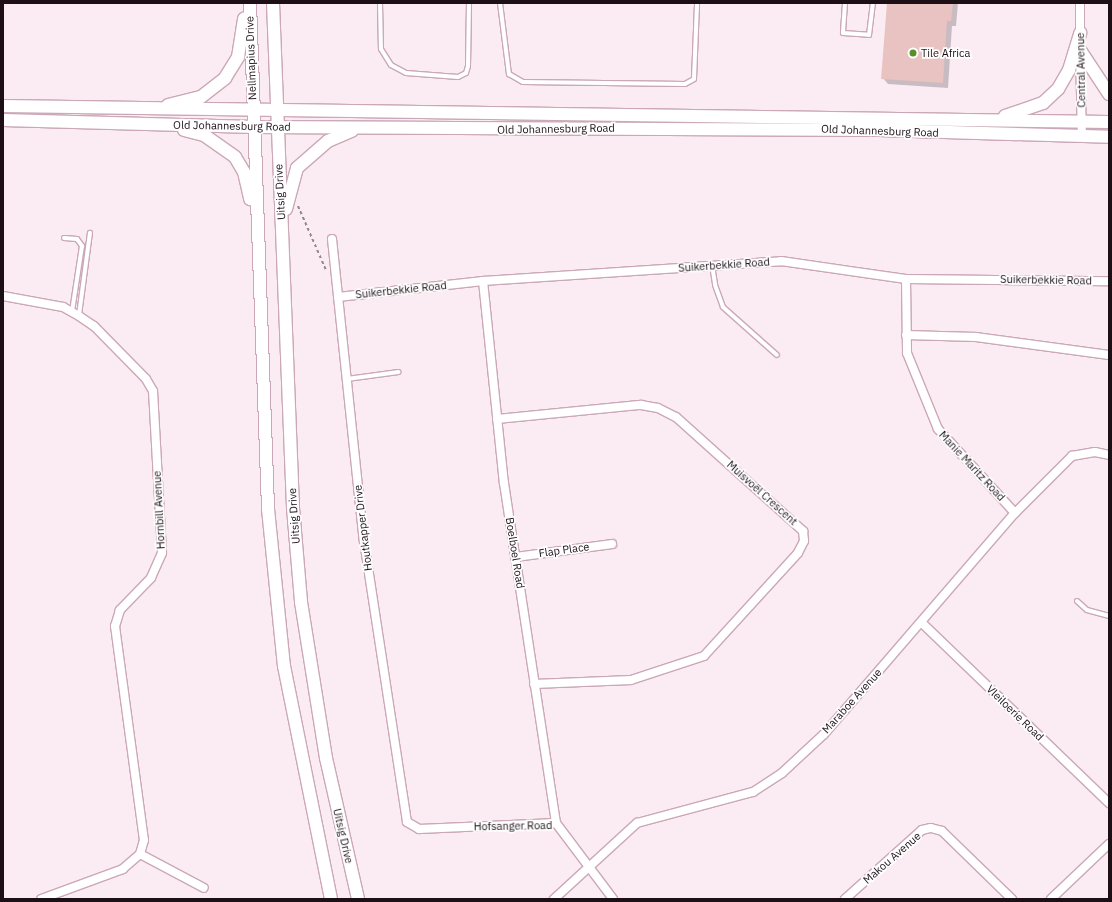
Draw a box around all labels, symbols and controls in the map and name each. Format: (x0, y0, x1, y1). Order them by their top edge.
street label: Nellmapius Drive (243, 16, 259, 100)
street label: Central Avenue (1074, 32, 1088, 108)
place label: Tile Africa (921, 46, 970, 60)
marker: Tile Africa (908, 48, 918, 58)
street label: Old Johannesburg Road (173, 118, 291, 134)
street label: Old Johannesburg Road (497, 121, 615, 137)
street label: Old Johannesburg Road (821, 122, 939, 140)
street label: Uitsig Drive (272, 164, 288, 220)
street label: Suikerbekkie Road (678, 255, 770, 275)
street label: Suikerbekkie Road (1000, 273, 1092, 287)
street label: Suikerbekkie Road (355, 279, 447, 301)
street label: Manie Maritz Road (936, 428, 1008, 504)
street label: Muisvoël Crescent (724, 458, 800, 528)
street label: Hornbill Avenue (150, 470, 168, 550)
street label: Houtkapper Drive (351, 484, 375, 572)
street label: Uitsig Drive (285, 488, 303, 544)
street label: Boelboel Road (503, 516, 527, 590)
street label: Flap Place (538, 540, 590, 560)
street label: Maraboe Avenue (819, 666, 885, 736)
street label: Vleiloerie Road (984, 682, 1046, 744)
street label: Uitsig Drive (330, 807, 356, 865)
street label: Hofsanger Road (474, 819, 552, 833)
street label: Makou Avenue (860, 829, 924, 887)

